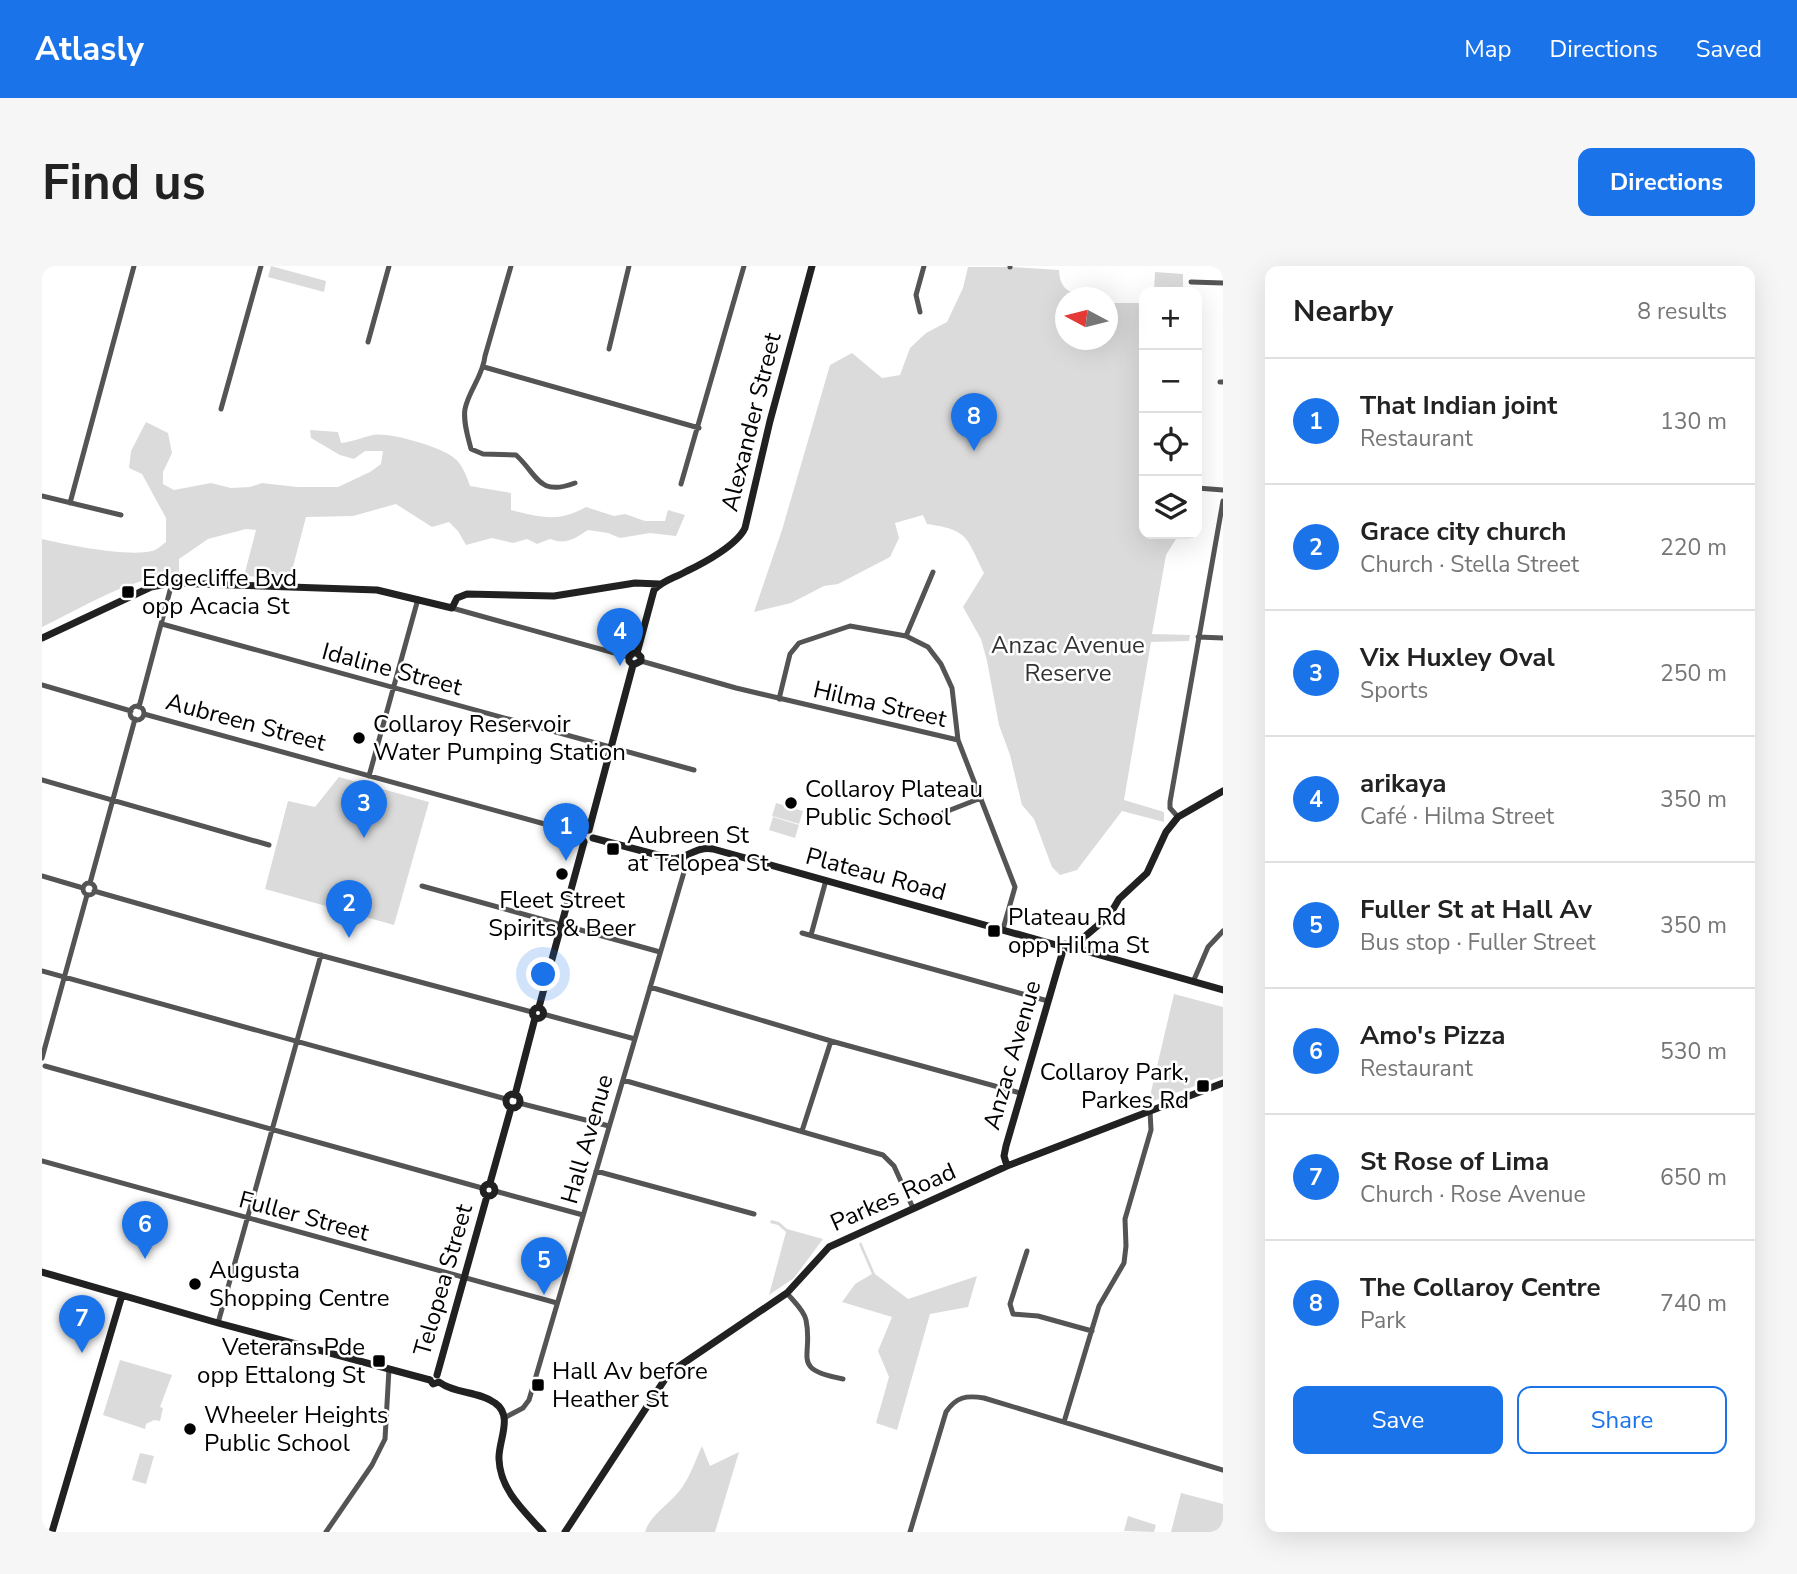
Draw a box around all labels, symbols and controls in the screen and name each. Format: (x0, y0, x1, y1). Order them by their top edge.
text: Atlasly (35, 27, 144, 72)
text: Map (1464, 33, 1511, 65)
text: Directions (1549, 33, 1658, 65)
text: Saved (1696, 33, 1762, 65)
button: Directions (1578, 148, 1755, 216)
text: Find us (42, 149, 206, 216)
north arrow (1055, 287, 1118, 350)
map controls (1139, 287, 1202, 539)
button: + (1139, 287, 1202, 350)
text: Nearby (1293, 291, 1393, 332)
text: 8 results (1637, 296, 1727, 327)
street label: Alexander Street (713, 329, 789, 515)
button: − (1139, 350, 1202, 413)
text: That Indian joint (1360, 388, 1557, 423)
pin: 8 (951, 393, 997, 451)
text: 1 (1309, 406, 1323, 437)
text: 130 m (1660, 406, 1727, 437)
button: locate (1139, 413, 1202, 476)
text: Restaurant (1360, 423, 1473, 454)
button: layers (1139, 476, 1202, 539)
text: Grace city church (1360, 514, 1566, 549)
text: 2 (1309, 532, 1323, 563)
text: 220 m (1660, 532, 1727, 563)
text: Church · Stella Street (1360, 549, 1579, 580)
place label: Edgecliffe Bvd opp Acacia St (142, 562, 297, 622)
marker: Edgecliffe Bvd opp Acacia St (120, 584, 136, 600)
pin: 4 (597, 608, 643, 666)
park label: Anzac Avenue Reserve (991, 629, 1145, 689)
street label: Idaline Street (319, 635, 466, 703)
text: Vix Huxley Oval (1360, 640, 1555, 675)
text: 3 (1309, 658, 1323, 689)
text: 250 m (1660, 658, 1727, 689)
street label: Hilma Street (810, 673, 950, 735)
text: Sports (1360, 675, 1428, 706)
street label: Aubreen Street (163, 685, 330, 759)
place label: Collaroy Reservoir Water Pumping Station (373, 708, 626, 768)
marker: Collaroy Reservoir Water Pumping Station (351, 730, 367, 746)
text: arikaya (1360, 766, 1447, 801)
place label: Collaroy Plateau Public School (805, 773, 983, 833)
pin: 3 (341, 780, 387, 838)
text: 4 (1309, 784, 1323, 815)
text: 350 m (1660, 784, 1727, 815)
marker: Collaroy Plateau Public School (783, 795, 799, 811)
text: Café · Hilma Street (1360, 801, 1554, 832)
pin: 1 (543, 803, 589, 861)
place label: Aubreen St at Telopea St (627, 819, 769, 879)
street label: Plateau Road (802, 840, 950, 908)
marker: Aubreen St at Telopea St (605, 841, 621, 857)
marker: Fleet Street Spirits & Beer (554, 866, 570, 882)
pin: 2 (326, 880, 372, 938)
place label: Fleet Street Spirits & Beer (488, 884, 636, 944)
text: Fuller St at Hall Av (1360, 892, 1592, 927)
place label: Plateau Rd opp Hilma St (1008, 901, 1150, 961)
text: 5 (1309, 910, 1323, 941)
text: 350 m (1660, 910, 1727, 941)
marker: Plateau Rd opp Hilma St (986, 923, 1002, 939)
text: Bus stop · Fuller Street (1360, 927, 1595, 958)
your location (526, 957, 560, 991)
street label: Anzac Avenue (975, 977, 1049, 1133)
text: Amo's Pizza (1360, 1018, 1505, 1053)
text: 6 (1309, 1036, 1323, 1067)
text: 530 m (1660, 1036, 1727, 1067)
text: Restaurant (1360, 1053, 1473, 1084)
place label: Collaroy Park, Parkes Rd (1040, 1056, 1189, 1116)
street label: Hall Avenue (553, 1071, 621, 1207)
marker: Collaroy Park, Parkes Rd (1195, 1078, 1211, 1094)
text: St Rose of Lima (1360, 1144, 1549, 1179)
street label: Parkes Road (825, 1155, 961, 1239)
text: 7 (1309, 1162, 1323, 1193)
text: 650 m (1660, 1162, 1727, 1193)
text: Church · Rose Avenue (1360, 1179, 1586, 1210)
street label: Fuller Street (235, 1183, 373, 1249)
street label: Telopea Street (406, 1200, 480, 1360)
pin: 6 (122, 1201, 168, 1259)
pin: 5 (521, 1237, 567, 1295)
place label: Augusta Shopping Centre (209, 1254, 389, 1314)
text: The Collaroy Centre (1360, 1270, 1601, 1305)
marker: Augusta Shopping Centre (187, 1276, 203, 1292)
text: 8 (1309, 1288, 1323, 1319)
text: 740 m (1660, 1288, 1727, 1319)
pin: 7 (59, 1295, 105, 1353)
text: Park (1360, 1305, 1406, 1336)
place label: Veterans Pde opp Ettalong St (197, 1331, 366, 1391)
marker: Veterans Pde opp Ettalong St (371, 1353, 387, 1369)
place label: Hall Av before Heather St (552, 1355, 708, 1415)
marker: Hall Av before Heather St (530, 1377, 546, 1393)
button: Save (1293, 1386, 1503, 1454)
button: Share (1517, 1386, 1727, 1454)
place label: Wheeler Heights Public School (204, 1399, 388, 1459)
marker: Wheeler Heights Public School (182, 1421, 198, 1437)

